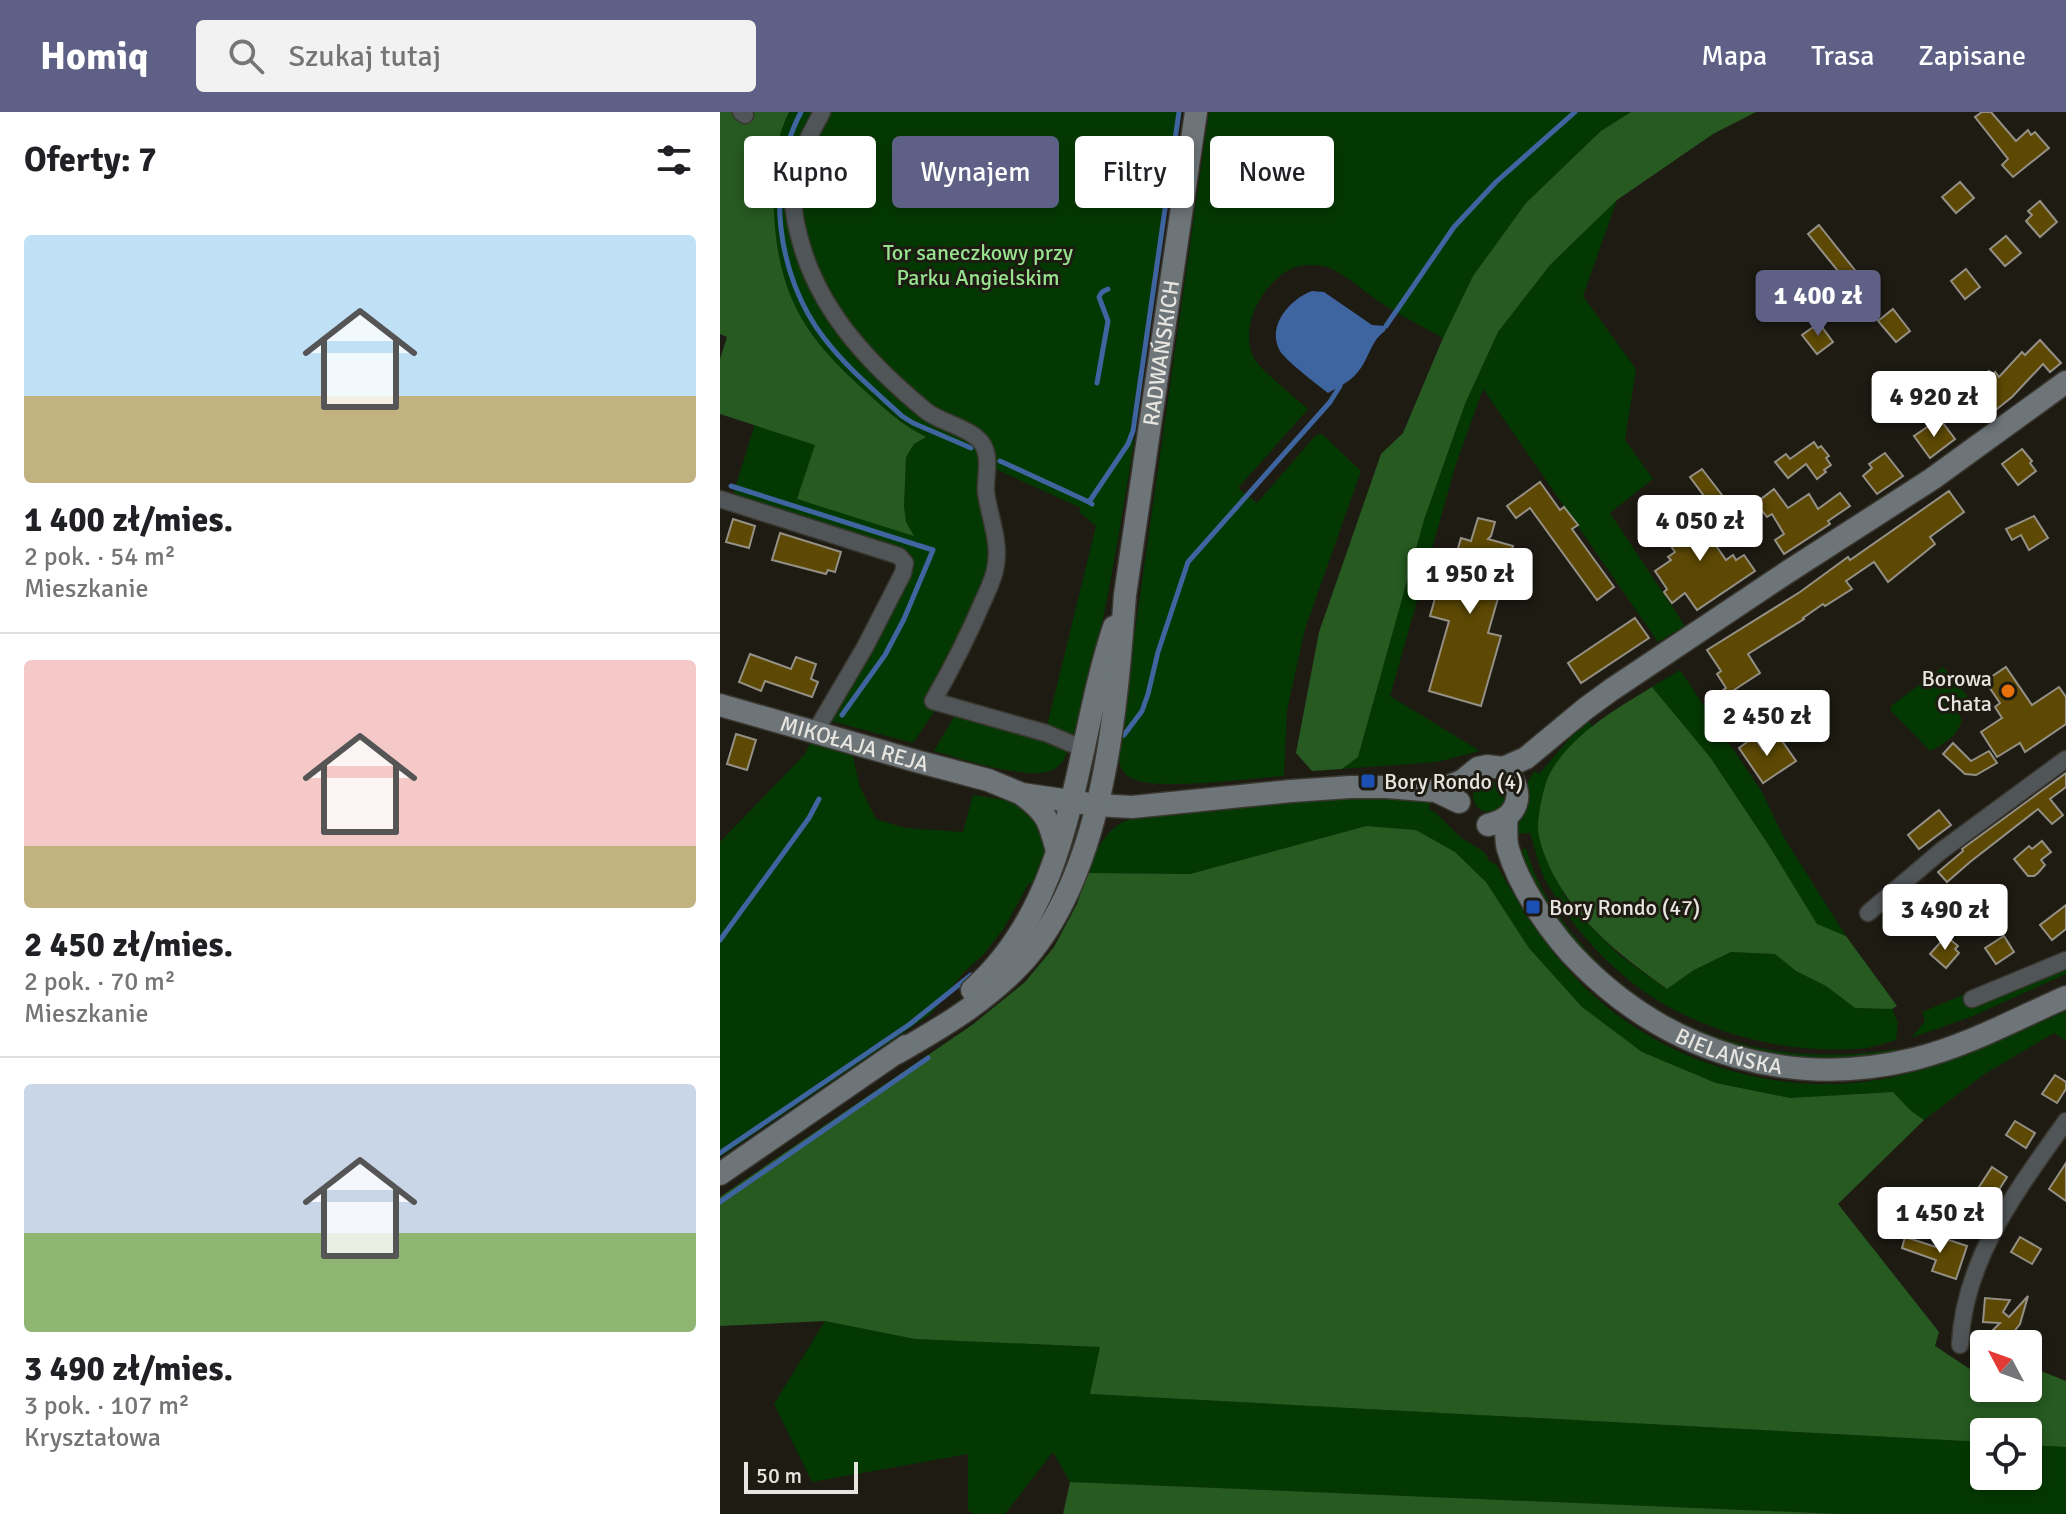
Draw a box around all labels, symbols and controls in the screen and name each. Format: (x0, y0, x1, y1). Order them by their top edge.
search box (196, 20, 756, 92)
text: Homiq (40, 33, 148, 80)
icon: search (224, 34, 268, 78)
text: Szukaj tutaj (288, 38, 441, 75)
text: Mapa (1701, 39, 1767, 73)
text: Trasa (1811, 39, 1874, 73)
text: Zapisane (1918, 39, 2026, 73)
chip: Kupno (744, 136, 876, 208)
chip: Wynajem (892, 136, 1059, 208)
chip: Filtry (1075, 136, 1194, 208)
chip: Nowe (1210, 136, 1334, 208)
icon: filters (652, 138, 696, 182)
text: Oferty: 7 (24, 139, 157, 181)
park label: Tor saneczkowy przy Parku Angielskim (883, 239, 1074, 291)
pin: 1 400 zł (1735, 270, 1901, 338)
street label: RADWAŃSKICH (1137, 278, 1185, 428)
text: 1 400 zł (1774, 280, 1862, 312)
icon: home (288, 287, 432, 431)
pin: 4 920 zł (1851, 371, 2017, 439)
text: 4 920 zł (1890, 381, 1978, 413)
pin: 4 050 zł (1617, 495, 1783, 563)
text: 1 400 zł/mies. (24, 499, 233, 541)
text: 4 050 zł (1656, 505, 1744, 537)
text: 2 pok. · 54 m² (24, 541, 176, 573)
pin: 1 950 zł (1387, 548, 1553, 616)
text: 1 950 zł (1426, 558, 1514, 590)
text: Mieszkanie (24, 573, 149, 605)
place label: Borowa Chata (1922, 665, 1992, 717)
marker: Borowa Chata (1999, 682, 2017, 700)
pin: 2 450 zł (1684, 690, 1850, 758)
text: 2 450 zł (1723, 700, 1811, 732)
street label: MIKOŁAJA REJA (777, 710, 932, 778)
icon: home (288, 712, 432, 856)
place label: Bory Rondo (4) (1384, 768, 1523, 795)
marker: Bory Rondo (4) (1359, 772, 1377, 790)
pin: 3 490 zł (1862, 884, 2028, 952)
place label: Bory Rondo (47) (1549, 894, 1700, 921)
text: 3 490 zł (1901, 894, 1989, 926)
marker: Bory Rondo (47) (1524, 898, 1542, 916)
text: 2 450 zł/mies. (24, 924, 233, 966)
text: 2 pok. · 70 m² (24, 966, 176, 998)
text: Mieszkanie (24, 998, 149, 1030)
street label: BIELAŃSKA (1671, 1022, 1785, 1080)
icon: home (288, 1136, 432, 1280)
pin: 1 450 zł (1857, 1187, 2023, 1255)
text: 1 450 zł (1896, 1197, 1984, 1229)
north arrow (1970, 1330, 2042, 1402)
map controls (1970, 1330, 2042, 1490)
text: 3 490 zł/mies. (24, 1348, 233, 1390)
text: 3 pok. · 107 m² (24, 1390, 190, 1422)
button: locate (1970, 1418, 2042, 1490)
text: Kryształowa (24, 1422, 161, 1454)
scale bar (744, 1458, 858, 1494)
text: 50 m (756, 1462, 802, 1489)

